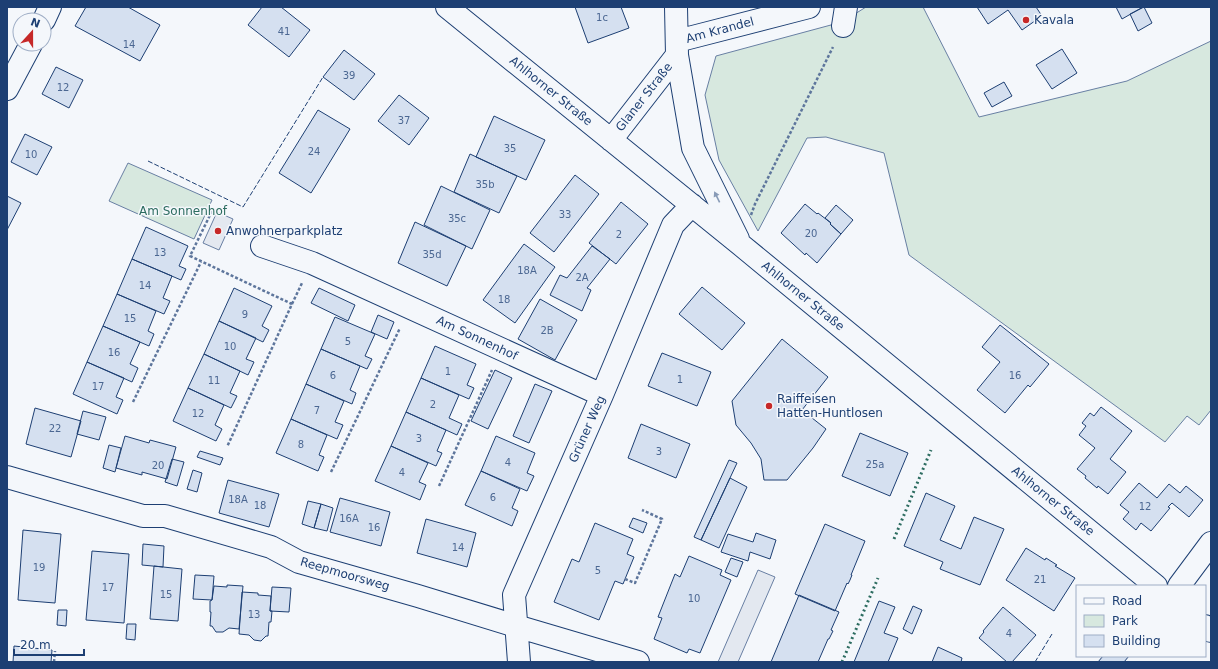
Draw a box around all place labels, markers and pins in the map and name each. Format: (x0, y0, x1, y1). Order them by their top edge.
place label: Kavala (1034, 13, 1074, 27)
marker: Kavala (1021, 15, 1031, 25)
place label: Anwohnerparkplatz (226, 224, 343, 238)
marker: Anwohnerparkplatz (213, 226, 223, 236)
place label: Raiffeisen Hatten-Huntlosen (777, 392, 883, 420)
marker: Raiffeisen Hatten-Huntlosen (764, 401, 774, 411)

